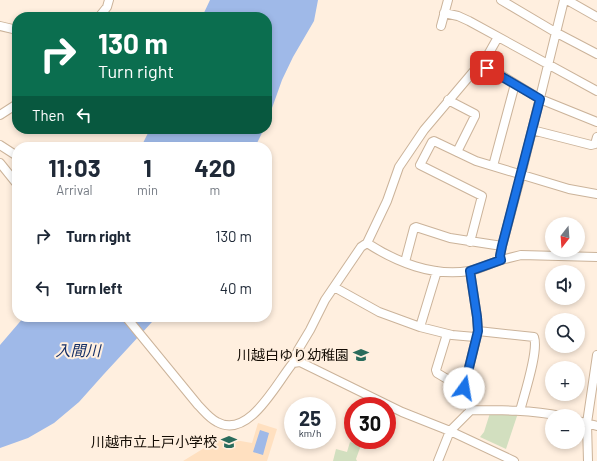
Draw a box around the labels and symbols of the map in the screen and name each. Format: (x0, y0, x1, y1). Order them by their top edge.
pin (470, 51, 504, 85)
north arrow (545, 217, 585, 257)
water label: 入間川 (55, 341, 102, 359)
place label: 川越白ゆり幼稚園 (237, 346, 349, 363)
school or university icon: 川越白ゆり幼稚園 (352, 346, 370, 364)
position arrow (443, 367, 485, 409)
speed limit sign: 30 (344, 397, 396, 449)
place label: 川越市立上戸小学校 (91, 433, 217, 450)
school or university icon: 川越市立上戸小学校 (220, 433, 238, 451)

